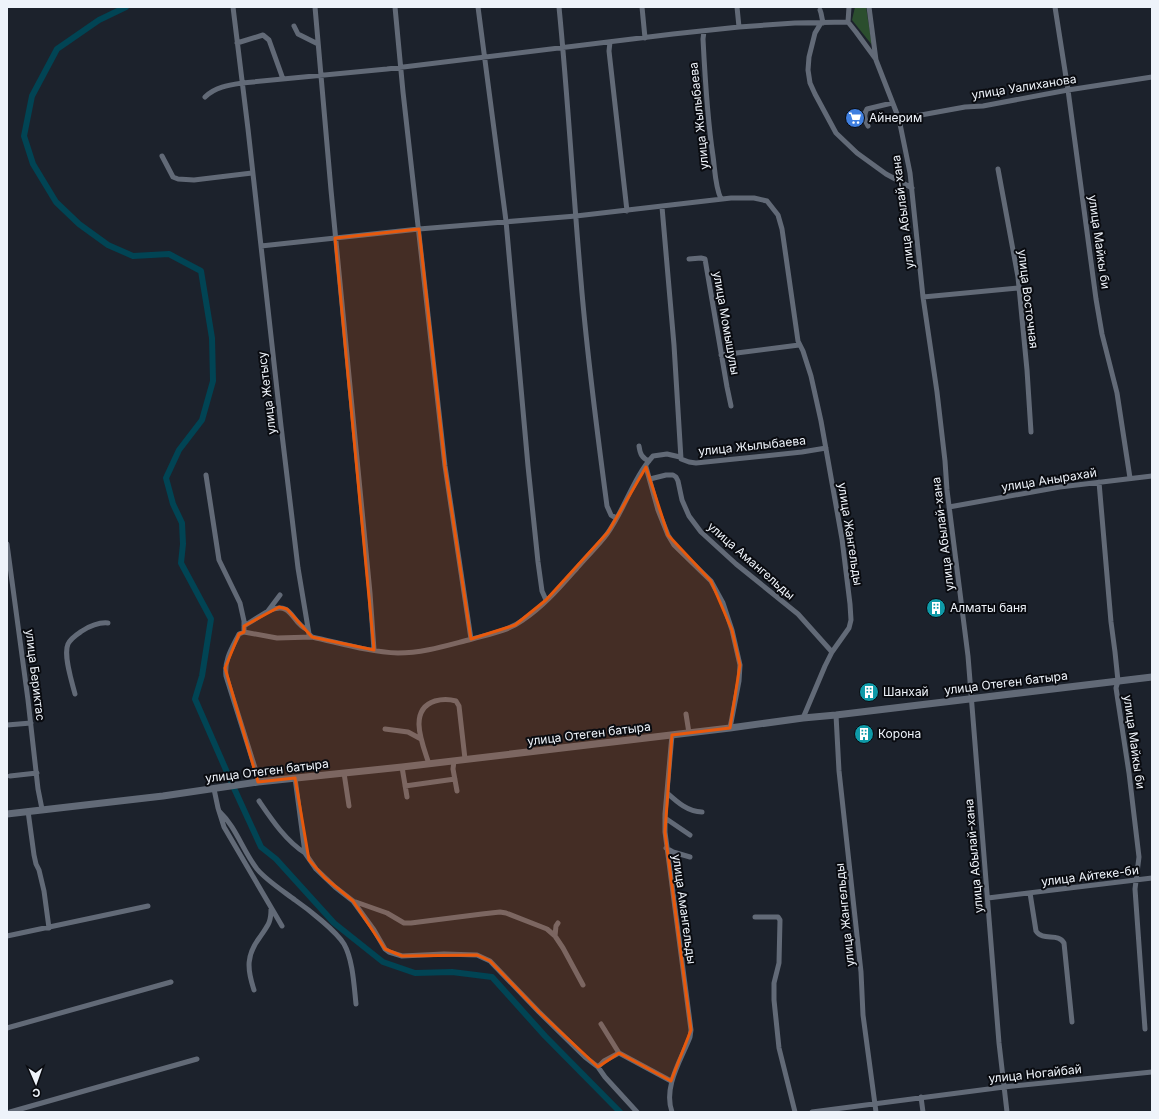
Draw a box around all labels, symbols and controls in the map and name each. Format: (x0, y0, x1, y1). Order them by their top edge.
street label: улица Жылыбаева (685, 62, 712, 171)
street label: улица Уалиханова (970, 71, 1077, 102)
supermarket icon: Айнерим (844, 107, 866, 129)
place label: Айнерим (869, 110, 922, 125)
street label: улица Абылай-хана (888, 154, 917, 270)
street label: улица Майкы би (1085, 194, 1114, 290)
street label: улица Восточная (1015, 249, 1042, 349)
street label: улица Момышулы (710, 270, 743, 376)
street label: улица Жетысу (254, 350, 279, 435)
street label: улица Жылыбаева (697, 432, 806, 459)
street label: улица Анырахай (1000, 465, 1098, 494)
street label: улица Абылай-хана (928, 476, 957, 592)
street label: улица Жангельды (835, 481, 866, 587)
street label: улица Амангельды (705, 519, 798, 603)
building icon: Алматы баня (925, 597, 947, 619)
place label: Алматы баня (950, 600, 1027, 615)
street label: улица Бериктас (22, 628, 49, 722)
street label: улица Отеген батыра (943, 667, 1068, 698)
building icon: Шанхай (858, 681, 880, 703)
place label: Шанхай (883, 684, 929, 699)
street label: улица Майкы би (1120, 694, 1149, 790)
street label: улица Отеген батыра (526, 718, 651, 749)
building icon: Корона (853, 723, 875, 745)
place label: Корона (878, 726, 921, 741)
street label: улица Отеген батыра (204, 755, 329, 786)
street label: улица Абылай-хана (961, 798, 986, 914)
street label: улица Амангельды (669, 853, 700, 965)
street label: улица Жангельды (832, 862, 857, 968)
street label: улица Айтеке-би (1040, 862, 1140, 889)
street label: улица Ногайбай (988, 1061, 1082, 1086)
north arrow (16, 1063, 56, 1103)
text: С (32, 1086, 41, 1100)

